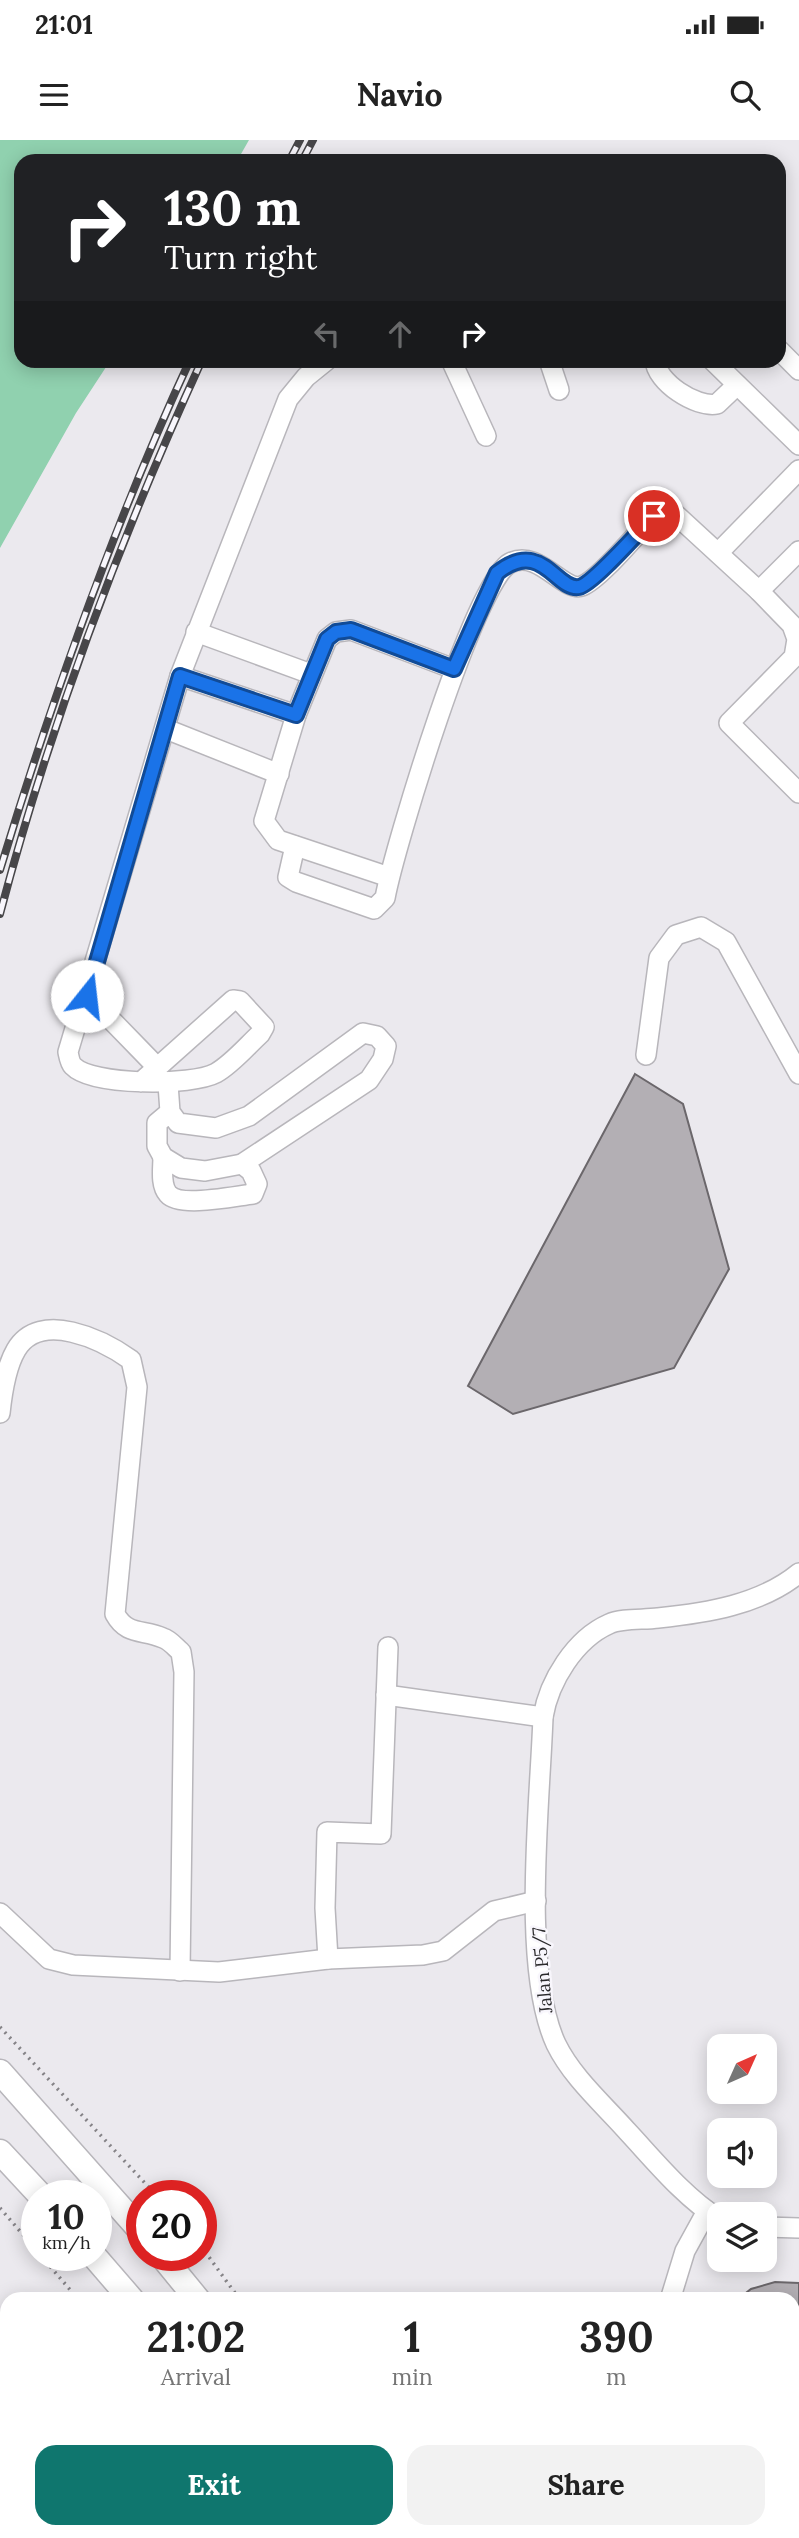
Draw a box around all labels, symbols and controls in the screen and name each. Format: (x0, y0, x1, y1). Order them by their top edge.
text: 21:01 (35, 8, 93, 41)
text: Navio (356, 74, 443, 115)
icon: menu (35, 76, 73, 114)
icon: search (726, 76, 764, 114)
text: 130 m (164, 176, 300, 238)
icon: right (49, 182, 140, 273)
text: Turn right (164, 237, 317, 278)
icon: left (308, 315, 346, 353)
icon: ahead (381, 315, 419, 353)
icon: right (454, 315, 492, 353)
pin (624, 486, 684, 546)
icon: arrive (635, 497, 673, 535)
position arrow (50, 959, 124, 1033)
street label: Jalan P5/7 (527, 1926, 557, 2015)
north arrow (707, 2034, 777, 2104)
map controls (707, 2034, 777, 2272)
button: sound (707, 2118, 777, 2188)
speed limit sign: 20 (126, 2180, 217, 2271)
text: 10 (48, 2194, 85, 2239)
button: layers (707, 2202, 777, 2272)
text: km/h (42, 2231, 91, 2254)
text: 21:02 (146, 2310, 245, 2364)
text: 1 (404, 2310, 421, 2364)
text: 390 (579, 2310, 654, 2364)
text: Arrival (161, 2362, 231, 2391)
text: min (392, 2362, 433, 2391)
text: m (606, 2362, 627, 2391)
button: Exit (35, 2445, 393, 2525)
button: Share (407, 2445, 765, 2525)

